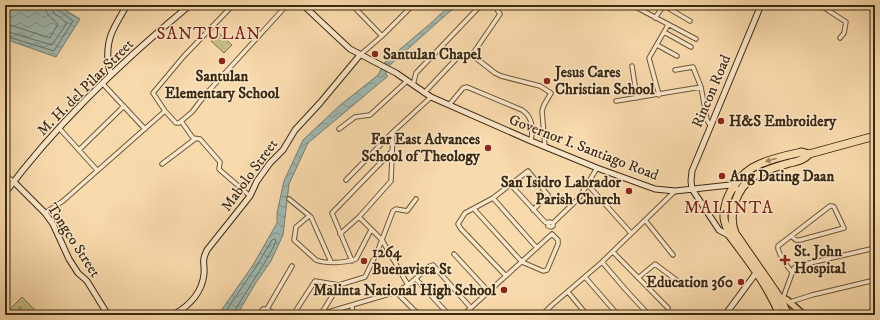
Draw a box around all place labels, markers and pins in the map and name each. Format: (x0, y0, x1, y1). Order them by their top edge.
place label: Santulan Chapel (383, 45, 482, 64)
marker: Santulan Chapel (370, 49, 380, 59)
marker: Santulan Elementary School (217, 56, 227, 66)
place label: Jesus Cares Christian School (553, 63, 655, 99)
place label: Santulan Elementary School (165, 67, 280, 103)
marker: Jesus Cares Christian School (542, 76, 552, 86)
place label: H&S Embroidery (729, 112, 837, 131)
marker: H&S Embroidery (716, 116, 726, 126)
place label: Far East Advances School of Theology (361, 130, 481, 166)
marker: Far East Advances School of Theology (483, 143, 493, 153)
place label: Ang Dating Daan (729, 167, 834, 186)
marker: Ang Dating Daan (717, 171, 727, 181)
place label: San Isidro Labrador Parish Church (501, 173, 621, 209)
marker: San Isidro Labrador Parish Church (624, 186, 634, 196)
place label: St. John Hospital (794, 242, 846, 278)
place label: 1264 Buenavista St (372, 243, 452, 279)
marker: St. John Hospital (779, 254, 791, 266)
marker: 1264 Buenavista St (359, 256, 369, 266)
place label: Education 360 (646, 273, 733, 292)
marker: Education 360 (736, 277, 746, 287)
place label: Malinta National High School (313, 281, 496, 300)
marker: Malinta National High School (499, 285, 509, 295)

